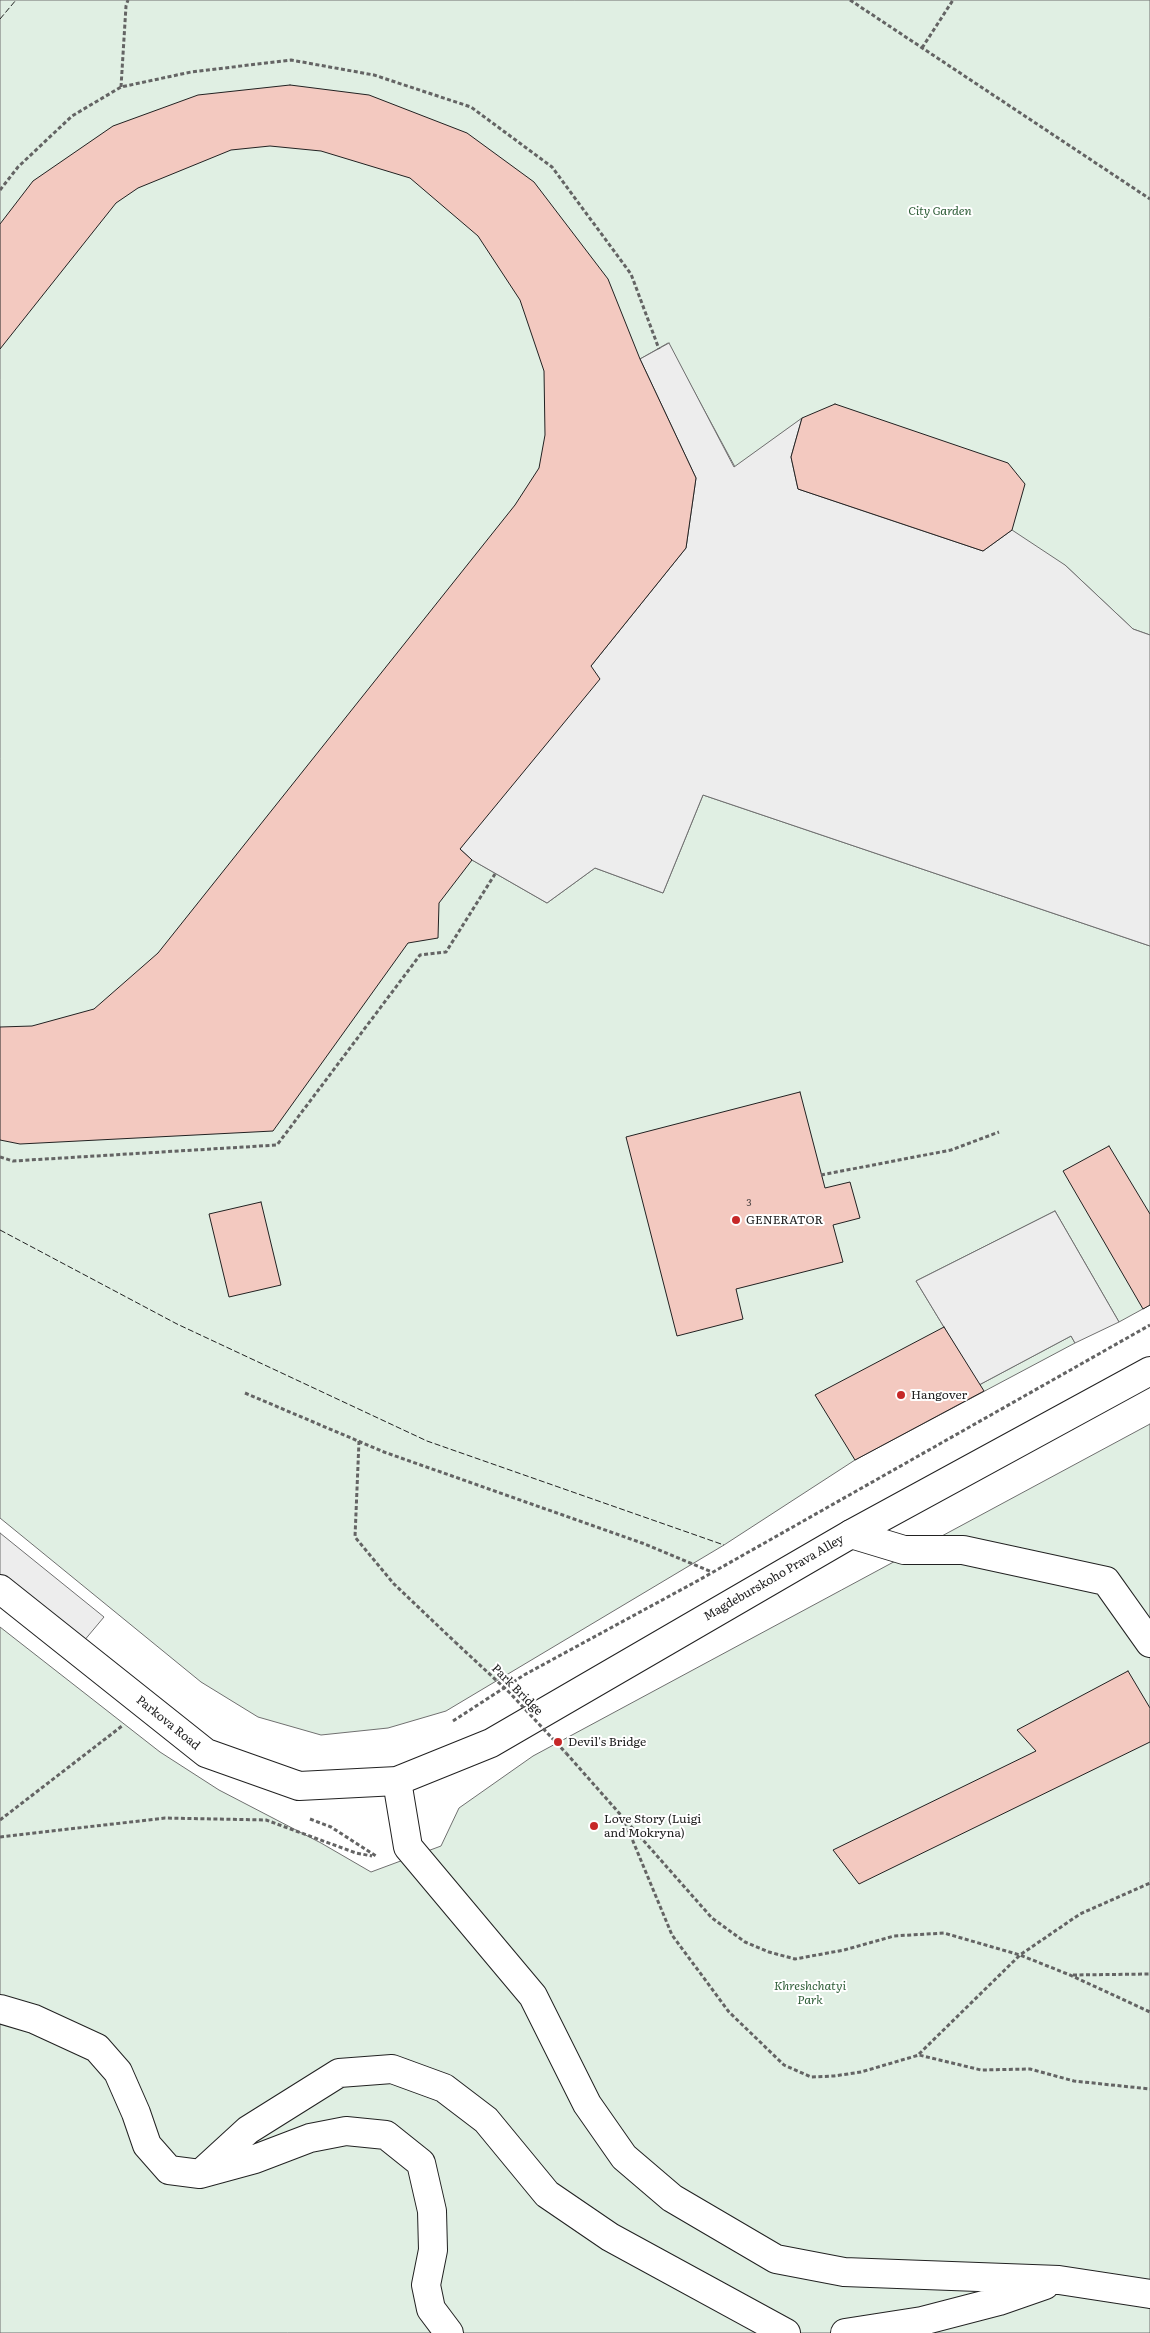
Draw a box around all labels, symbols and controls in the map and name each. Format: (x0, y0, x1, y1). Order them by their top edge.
park label: City Garden (908, 204, 972, 218)
house number: 3 (746, 1197, 752, 1209)
place label: GENERATOR (746, 1213, 823, 1227)
marker: GENERATOR (730, 1214, 742, 1226)
place label: Hangover (911, 1388, 967, 1402)
marker: Hangover (895, 1389, 907, 1401)
street label: Magdeburskoho Prava Alley (701, 1532, 847, 1624)
street label: Park Bridge (488, 1661, 546, 1719)
street label: Parkova Road (133, 1693, 203, 1753)
place label: Devil's Bridge (568, 1735, 646, 1749)
marker: Devil's Bridge (552, 1736, 564, 1748)
place label: Love Story (Luigi and Mokryna) (604, 1812, 701, 1840)
marker: Love Story (Luigi and Mokryna) (588, 1820, 600, 1832)
park label: Khreshchatyi Park (774, 1979, 846, 2007)

